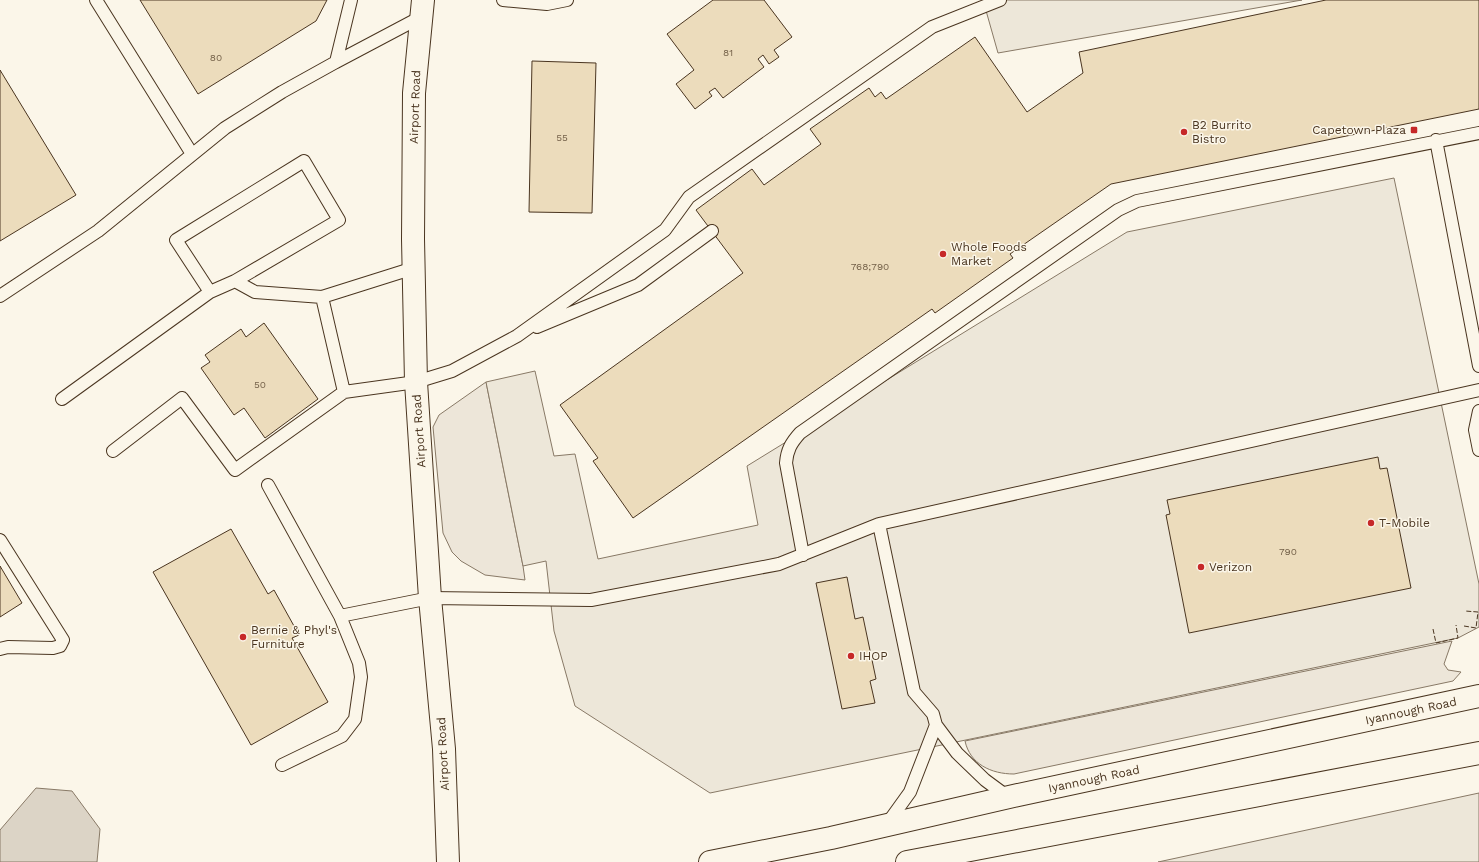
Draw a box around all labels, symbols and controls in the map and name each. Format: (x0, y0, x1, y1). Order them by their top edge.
house number: 81 (723, 47, 733, 58)
house number: 80 (210, 52, 222, 63)
street label: Airport Road (407, 70, 423, 144)
place label: B2 Burrito Bistro (1192, 118, 1251, 146)
place label: Capetown Plaza (1312, 123, 1406, 137)
marker: Capetown Plaza (1409, 125, 1419, 135)
marker: B2 Burrito Bistro (1179, 127, 1189, 137)
house number: 55 (556, 132, 568, 143)
place label: Whole Foods Market (951, 240, 1027, 268)
marker: Whole Foods Market (938, 249, 948, 259)
house number: 768;790 (851, 261, 889, 272)
house number: 50 (254, 379, 266, 390)
street label: Airport Road (409, 394, 429, 468)
place label: T-Mobile (1379, 516, 1430, 530)
marker: T-Mobile (1366, 518, 1376, 528)
house number: 790 (1279, 546, 1297, 557)
place label: Verizon (1209, 560, 1252, 574)
marker: Verizon (1196, 562, 1206, 572)
place label: Bernie & Phyl's Furniture (251, 623, 337, 651)
marker: Bernie & Phyl's Furniture (238, 632, 248, 642)
place label: IHOP (859, 649, 888, 663)
marker: IHOP (846, 651, 856, 661)
street label: Iyannough Road (1364, 694, 1458, 728)
street label: Airport Road (434, 717, 452, 791)
street label: Iyannough Road (1047, 762, 1141, 796)

